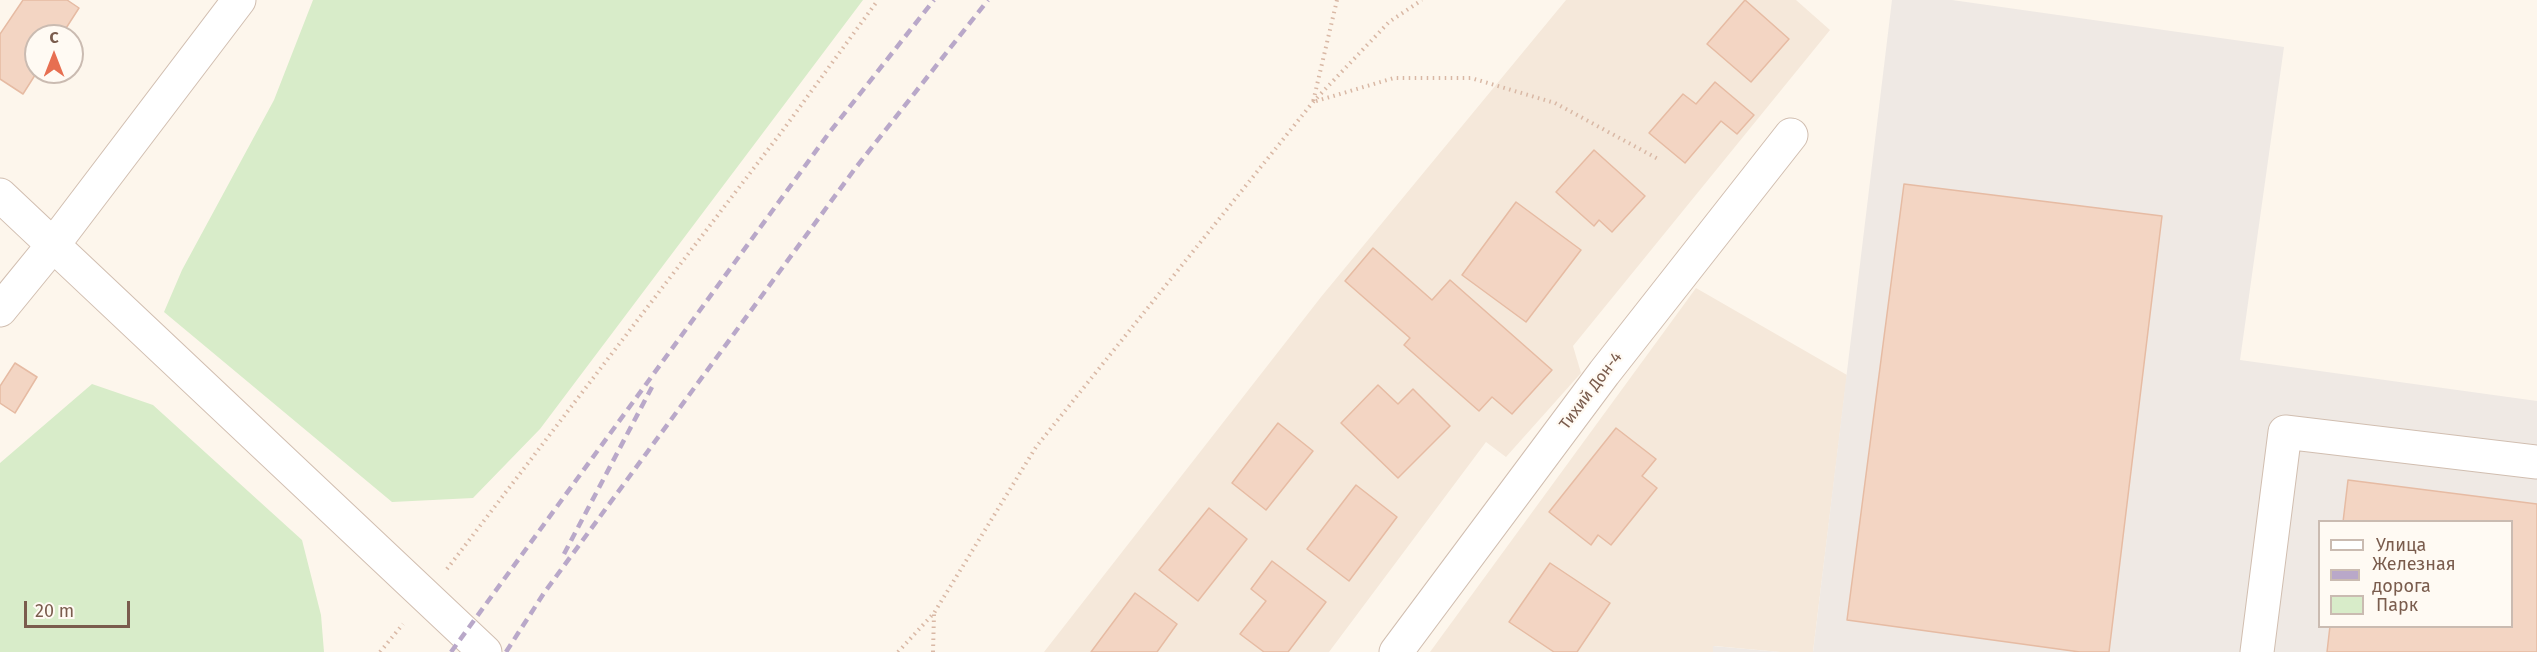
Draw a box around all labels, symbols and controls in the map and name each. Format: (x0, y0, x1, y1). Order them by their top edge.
north arrow (24, 24, 84, 84)
text: С (49, 28, 59, 47)
street label: Тихий Дон-4 (1556, 348, 1626, 434)
legend (2318, 520, 2513, 628)
text: Улица (2376, 534, 2426, 556)
text: Железная дорога (2372, 553, 2456, 597)
scale bar (27, 589, 134, 627)
text: Парк (2376, 594, 2418, 616)
text: 20 m (35, 600, 74, 622)

